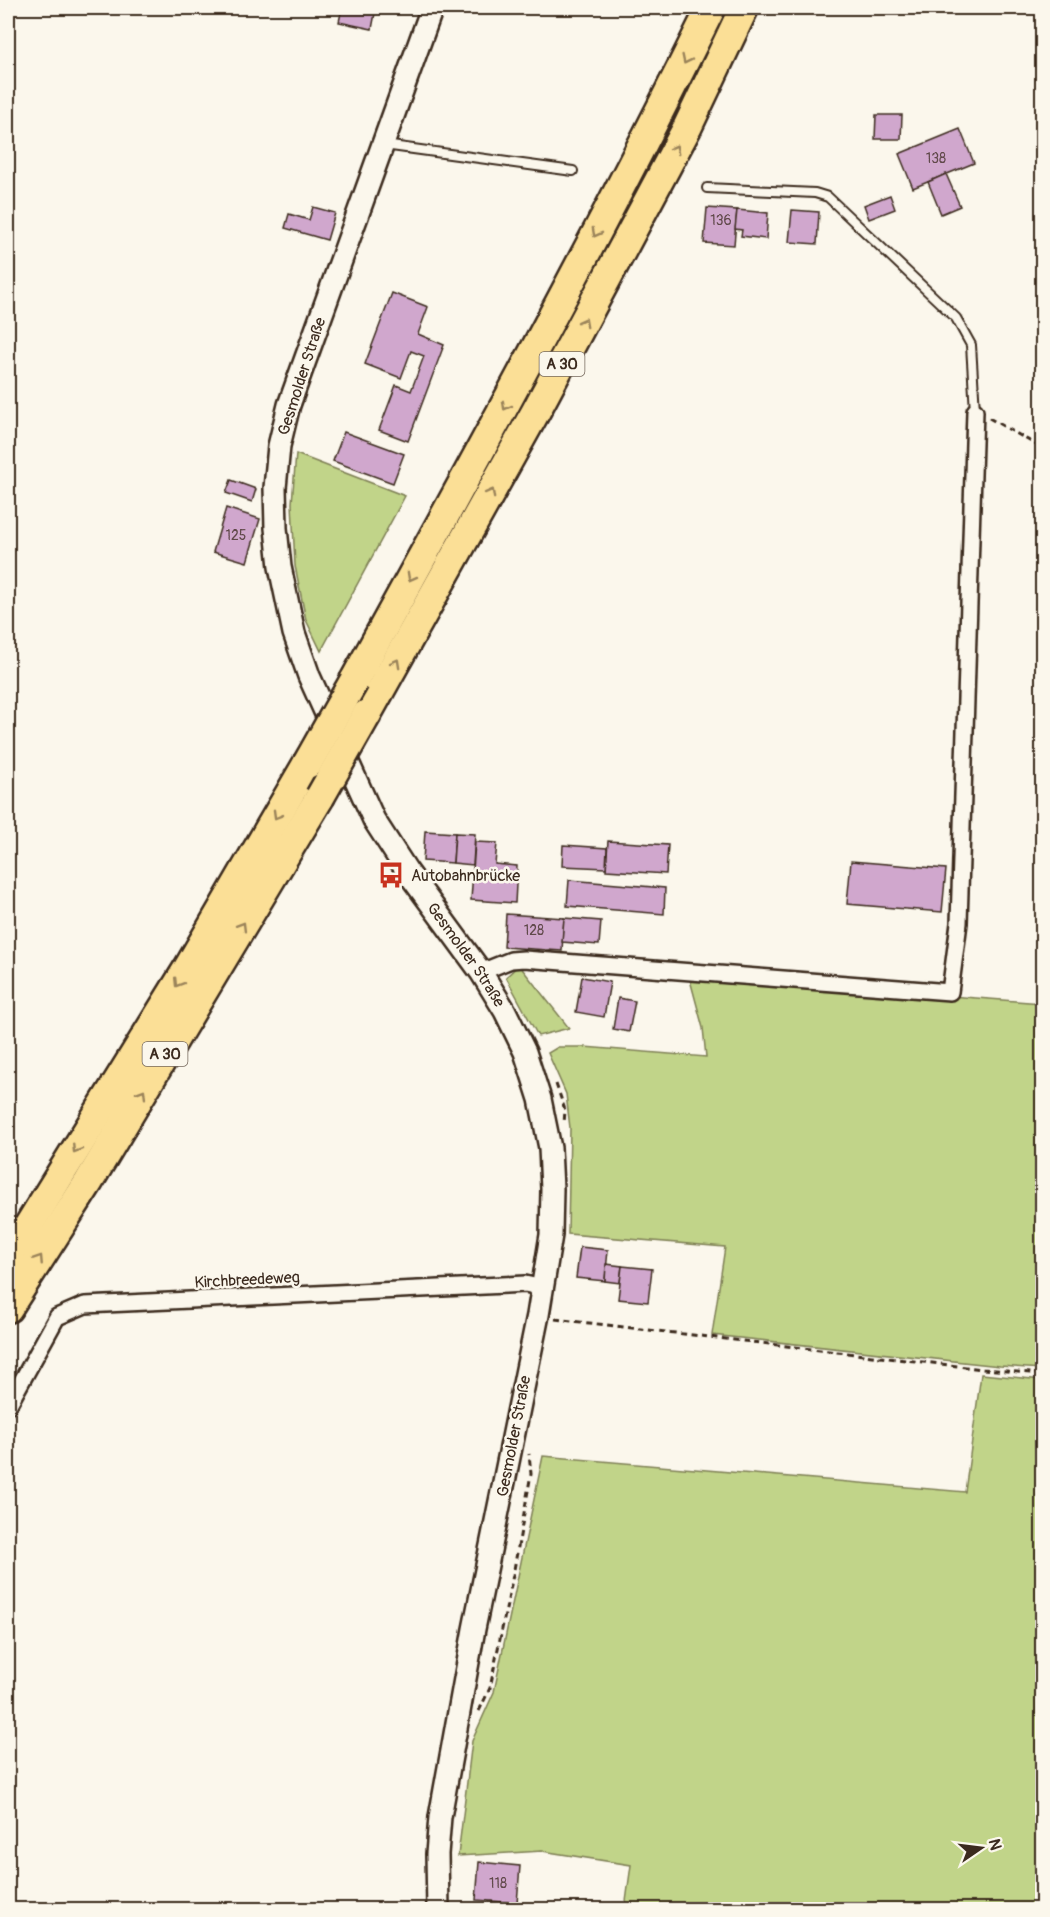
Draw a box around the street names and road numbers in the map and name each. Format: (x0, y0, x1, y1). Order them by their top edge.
street label: Gesmolder Straße (273, 315, 330, 438)
road number: A 30 (540, 352, 584, 376)
street label: Gesmolder Straße (422, 899, 509, 1011)
road number: A 30 (142, 1042, 188, 1066)
street label: Kirchbreedeweg (194, 1267, 300, 1293)
street label: Gesmolder Straße (492, 1374, 536, 1498)

